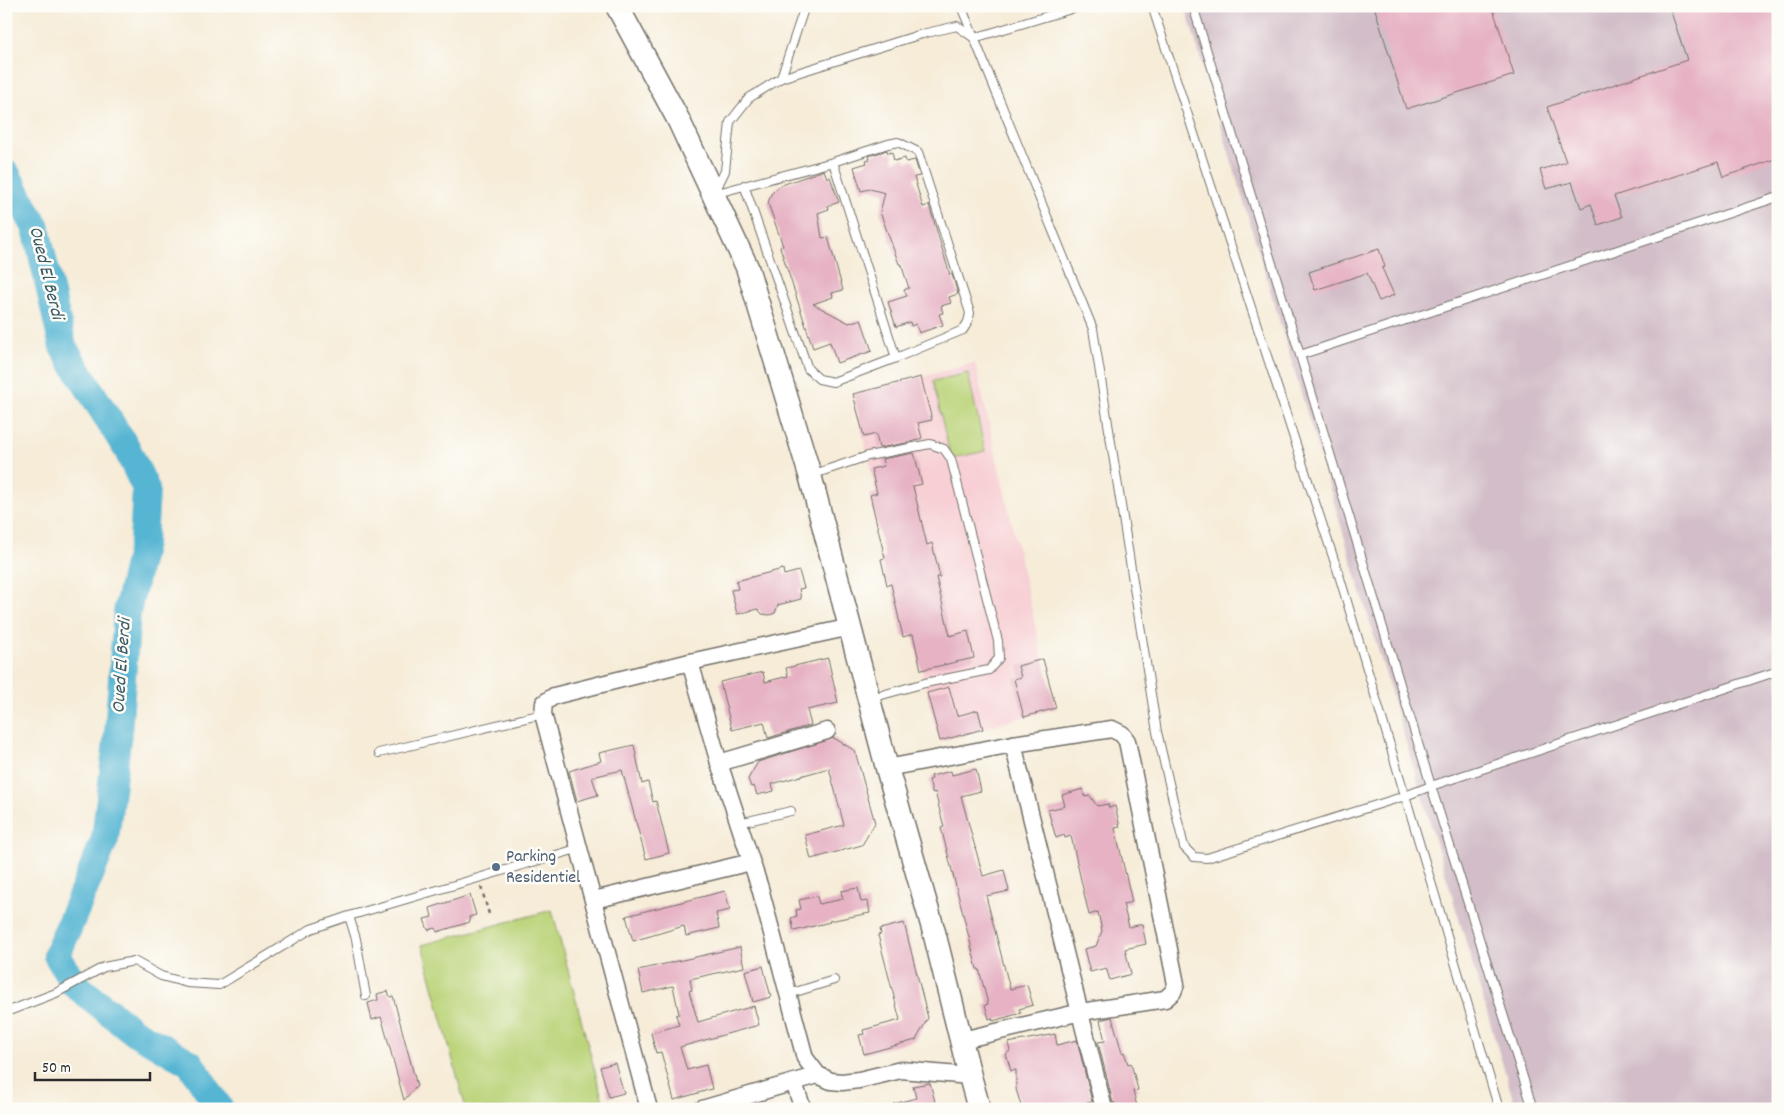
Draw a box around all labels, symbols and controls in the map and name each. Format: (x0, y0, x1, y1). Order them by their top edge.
water label: Oued El Berdi (20, 224, 70, 326)
water label: Oued El Berdi (106, 614, 140, 714)
place label: Parking Residentiel (506, 845, 581, 891)
marker: Parking Residentiel (490, 861, 502, 873)
scale bar (35, 1050, 150, 1082)
text: 50 m (42, 1058, 71, 1080)

